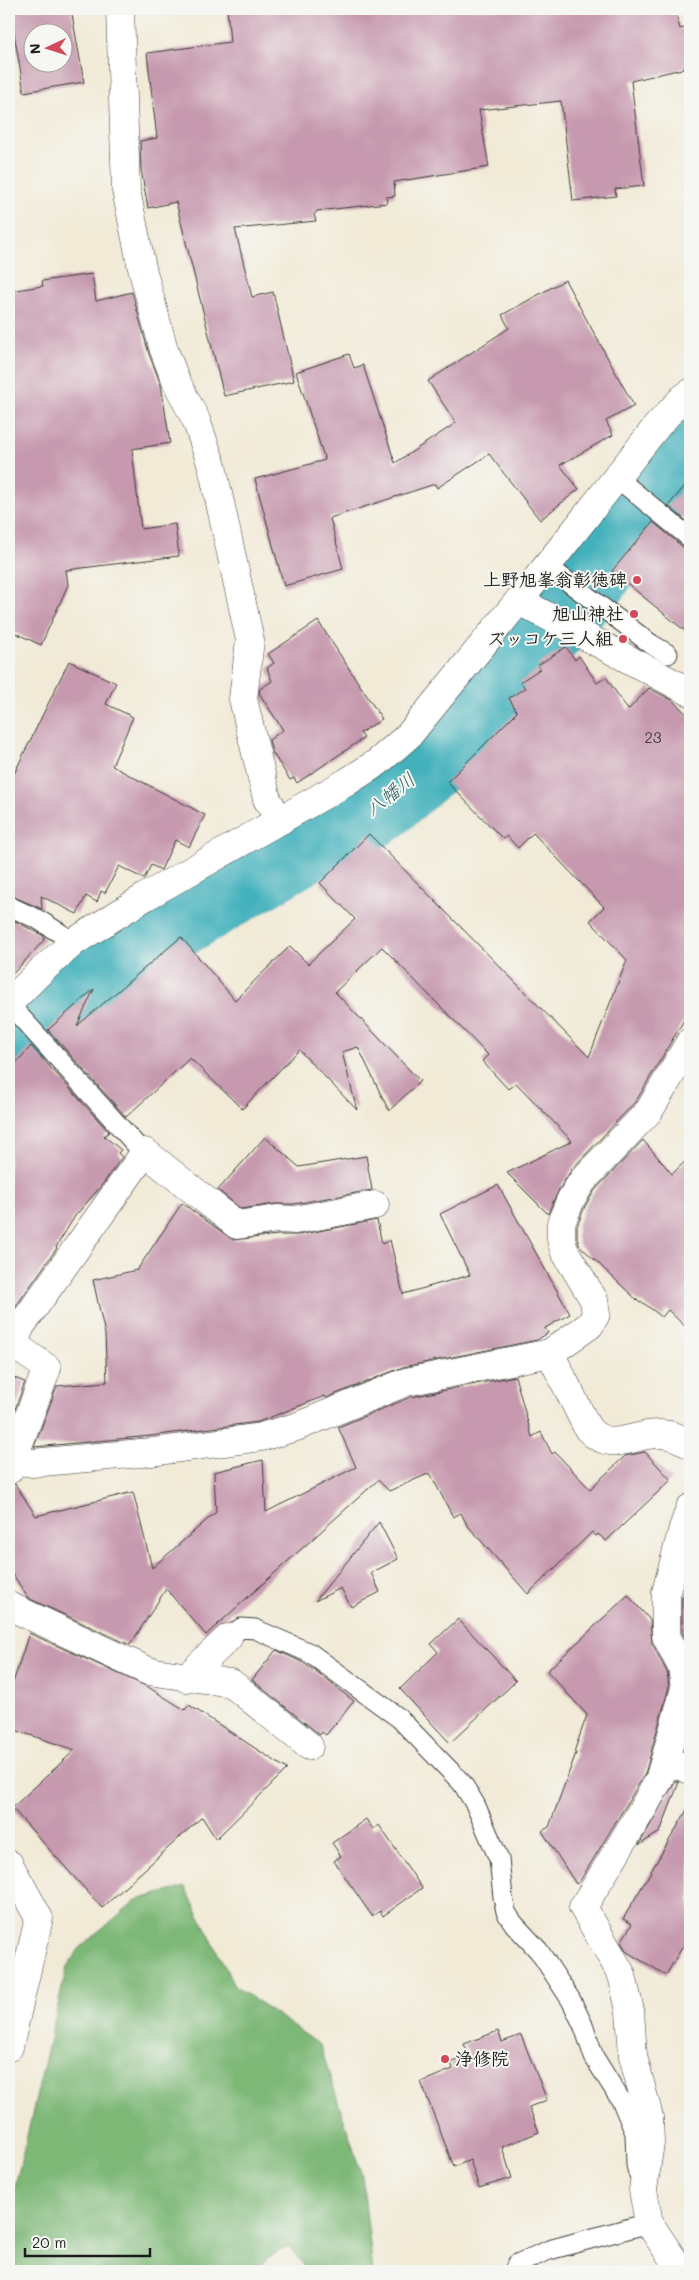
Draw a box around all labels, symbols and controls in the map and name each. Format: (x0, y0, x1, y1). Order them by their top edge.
north arrow (22, 22, 72, 72)
text: N (25, 43, 44, 55)
place label: 上野旭峯翁彰徳碑 (483, 567, 627, 591)
marker: 上野旭峯翁彰徳碑 (631, 574, 643, 586)
place label: 旭山神社 (552, 601, 624, 625)
marker: 旭山神社 (628, 608, 640, 620)
place label: ズッコケ三人組 (487, 626, 613, 650)
marker: ズッコケ三人組 (617, 633, 629, 645)
house number: 23 (644, 727, 662, 747)
water label: 八幡川 (360, 766, 420, 821)
place label: 浄修院 (455, 2046, 509, 2070)
marker: 浄修院 (439, 2053, 451, 2065)
scale bar (25, 2225, 150, 2257)
text: 20 m (32, 2232, 66, 2252)

